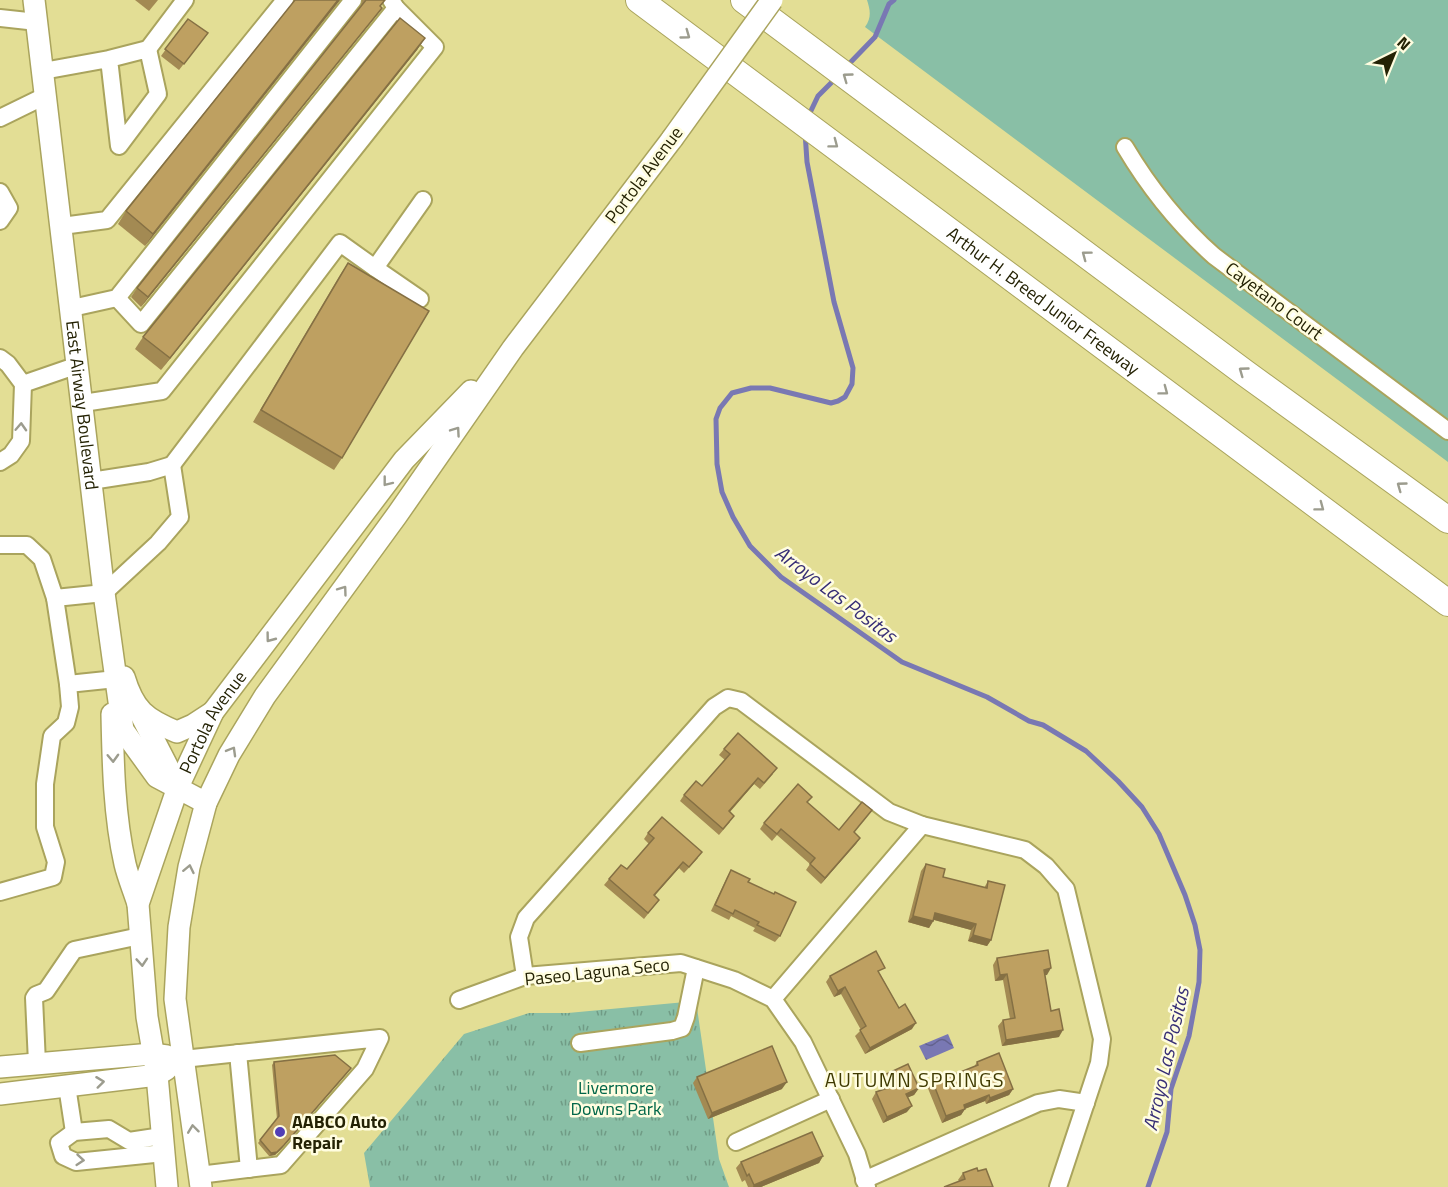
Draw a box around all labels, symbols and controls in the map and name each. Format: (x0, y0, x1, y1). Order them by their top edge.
north arrow (1364, 24, 1424, 84)
one-way arrow (679, 27, 690, 38)
text: N (1392, 30, 1416, 56)
one-way arrow (843, 73, 854, 84)
street label: Portola Avenue (598, 120, 689, 229)
one-way arrow (828, 137, 839, 148)
street label: Arthur H. Breed Junior Freeway (941, 220, 1146, 382)
one-way arrow (1082, 251, 1093, 262)
street label: Cayetano Court (1220, 255, 1329, 347)
street label: East Airway Boulevard (59, 319, 106, 491)
one-way arrow (1239, 367, 1250, 378)
one-way arrow (1157, 384, 1168, 395)
one-way arrow (15, 423, 28, 432)
one-way arrow (449, 427, 460, 438)
one-way arrow (383, 475, 394, 486)
one-way arrow (1396, 482, 1407, 493)
one-way arrow (1313, 500, 1324, 511)
water label: Arroyo Las Positas (769, 537, 905, 651)
one-way arrow (335, 585, 346, 596)
one-way arrow (266, 632, 277, 643)
street label: Portola Avenue (172, 665, 253, 778)
one-way arrow (225, 747, 237, 757)
one-way arrow (107, 754, 120, 763)
one-way arrow (182, 864, 195, 874)
street label: Paseo Laguna Seco (523, 950, 671, 993)
one-way arrow (136, 958, 149, 967)
water label: Arroyo Las Positas (1134, 983, 1197, 1134)
district label: AUTUMN SPRINGS (825, 1064, 1005, 1095)
park label: Livermore Downs Park (570, 1074, 662, 1122)
one-way arrow (95, 1076, 104, 1089)
place label: AABCO Auto Repair (292, 1108, 387, 1156)
one-way arrow (187, 1124, 200, 1134)
marker: AABCO Auto Repair (273, 1125, 287, 1139)
one-way arrow (75, 1153, 85, 1166)

